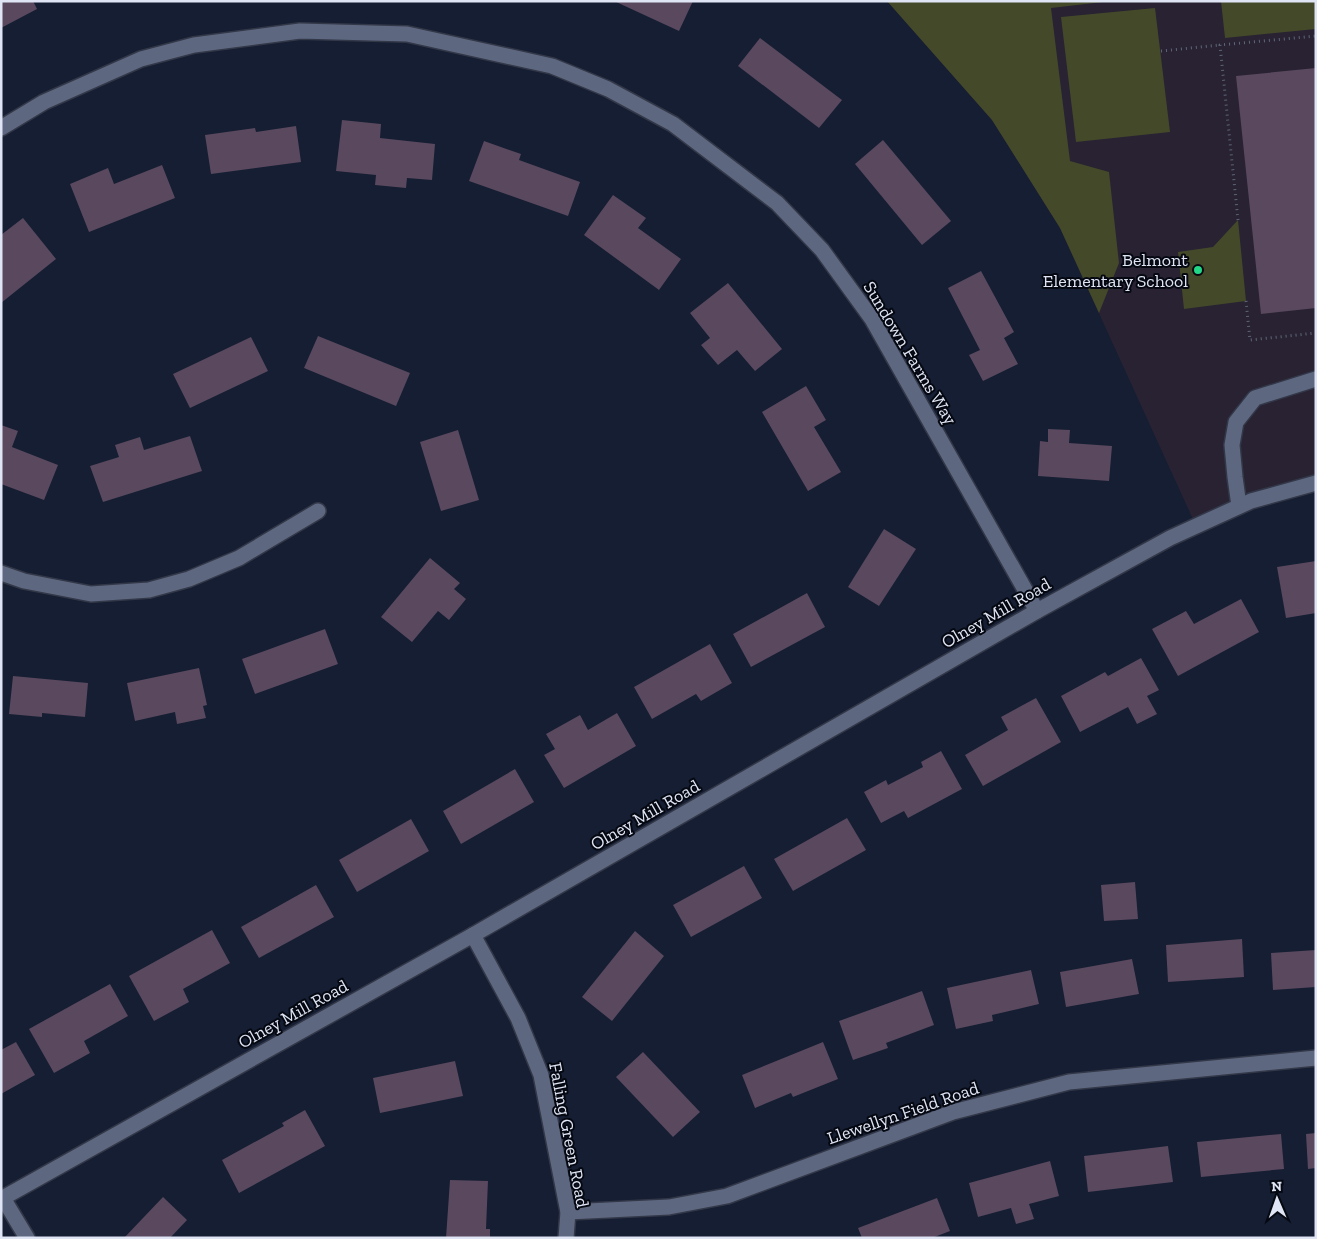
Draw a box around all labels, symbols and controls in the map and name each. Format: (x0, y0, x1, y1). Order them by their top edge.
place label: Belmont Elementary School (1043, 249, 1188, 292)
marker: Belmont Elementary School (1192, 264, 1204, 276)
street label: Sundown Farms Way (858, 277, 962, 429)
street label: Olney Mill Road (938, 573, 1055, 653)
street label: Olney Mill Road (587, 775, 704, 855)
street label: Olney Mill Road (234, 975, 352, 1053)
street label: Falling Green Road (544, 1061, 594, 1210)
street label: Llewellyn Field Road (824, 1077, 982, 1149)
north arrow (1252, 1174, 1302, 1224)
text: N (1271, 1178, 1283, 1195)

